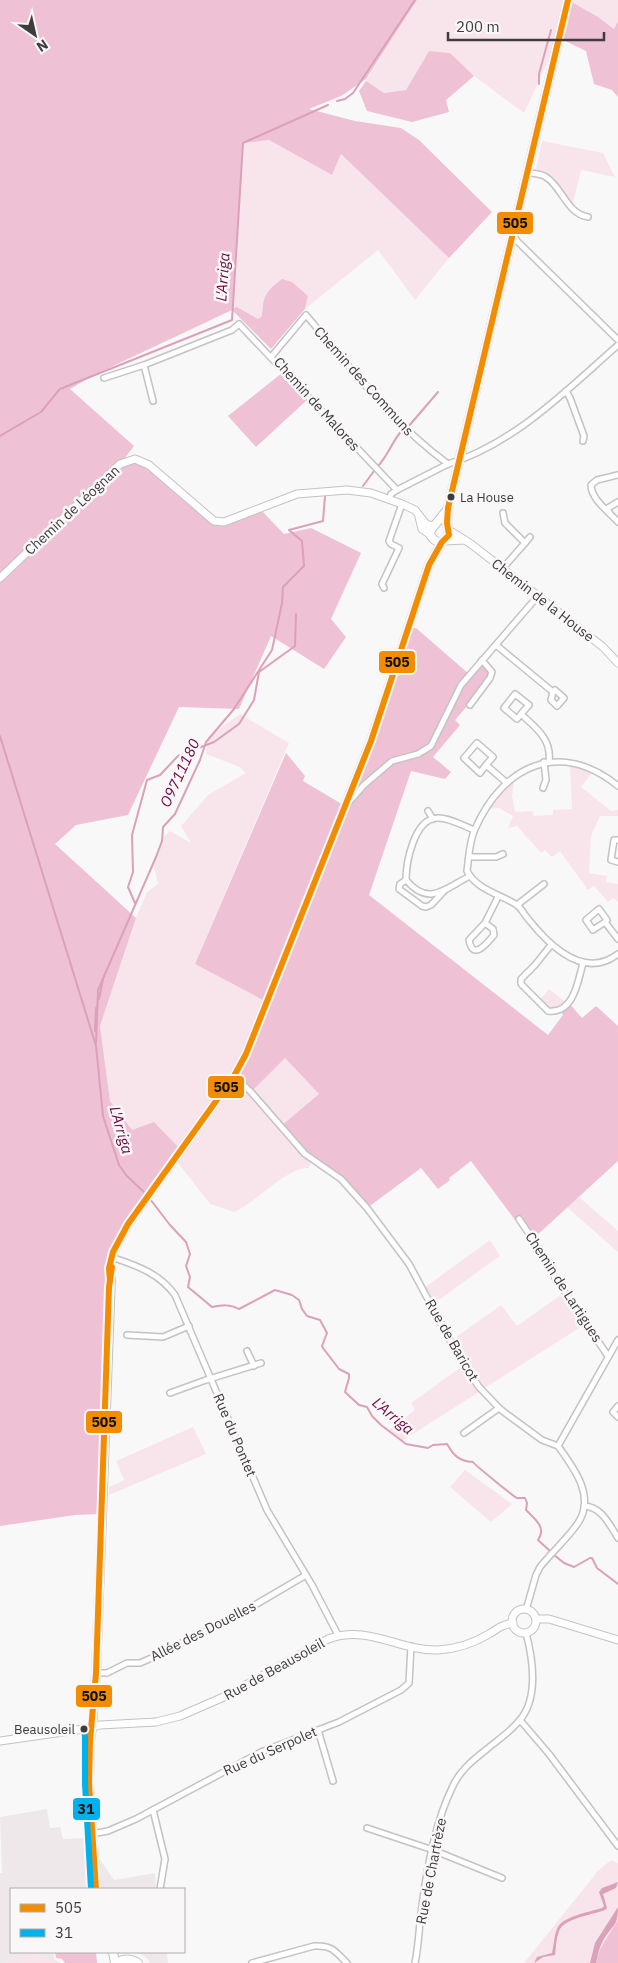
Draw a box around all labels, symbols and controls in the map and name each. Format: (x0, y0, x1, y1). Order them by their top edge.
north arrow (10, 10, 60, 60)
scale bar (448, 10, 604, 42)
text: 200 m (456, 17, 500, 36)
text: N (33, 35, 52, 56)
line badge: 505 (496, 211, 534, 235)
text: 505 (502, 214, 528, 232)
water label: L'Arriga (211, 252, 234, 302)
street label: Chemin des Communs (310, 323, 418, 440)
street label: Chemin de Malores (270, 353, 364, 455)
street label: Chemin de Léognan (21, 461, 123, 559)
place label: La House (460, 489, 514, 506)
marker: La House (446, 492, 456, 502)
street label: Chemin de la House (488, 554, 598, 646)
line badge: 505 (378, 650, 416, 674)
text: 505 (384, 653, 410, 671)
water label: O9711180 (155, 736, 204, 810)
line badge: 505 (207, 1075, 245, 1099)
text: 505 (213, 1078, 239, 1096)
water label: L'Arriga (106, 1104, 137, 1156)
street label: Chemin de Lartigues (522, 1228, 607, 1346)
street label: Rue de Baricot (421, 1296, 483, 1384)
street label: Rue du Pontet (209, 1391, 261, 1479)
water label: L'Arriga (369, 1393, 418, 1439)
line badge: 505 (85, 1410, 123, 1434)
text: 505 (91, 1413, 117, 1431)
street label: Allée des Douelles (147, 1597, 259, 1665)
street label: Rue de Beausoleil (220, 1634, 328, 1704)
line badge: 505 (75, 1684, 113, 1708)
text: 505 (81, 1687, 107, 1705)
place label: Beausoleil (14, 1721, 75, 1738)
street label: Rue du Serpolet (220, 1722, 320, 1780)
marker: Beausoleil (79, 1724, 89, 1734)
line badge: 31 (72, 1797, 101, 1821)
text: 31 (78, 1800, 95, 1818)
street label: Rue de Chartrèze (412, 1816, 450, 1926)
legend (10, 1888, 185, 1953)
text: 505 (55, 1898, 82, 1917)
text: 31 (55, 1923, 73, 1942)

